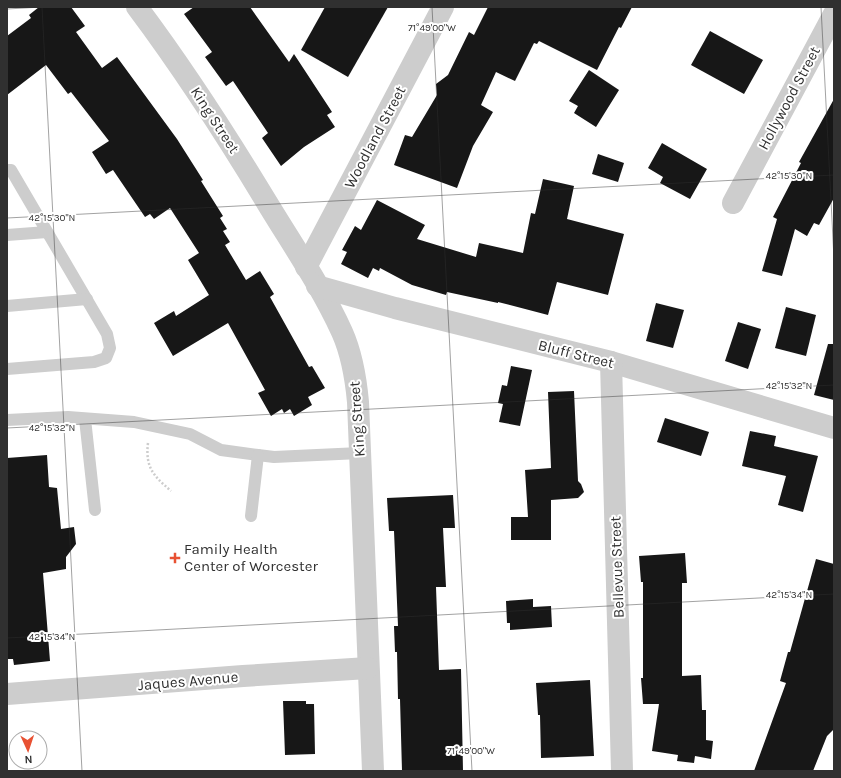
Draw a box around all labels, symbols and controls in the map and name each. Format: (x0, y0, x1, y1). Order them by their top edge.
text: 71°49'00"W (408, 22, 456, 34)
street label: Hollywood Street (754, 43, 824, 153)
street label: Woodland Street (340, 82, 410, 191)
street label: King Street (187, 83, 243, 157)
text: 42°15'30"N (766, 170, 812, 182)
text: 42°15'30"N (29, 212, 75, 224)
street label: Bluff Street (536, 336, 616, 372)
street label: King Street (345, 380, 369, 457)
text: 42°15'32"N (766, 380, 812, 392)
text: 42°15'32"N (29, 422, 75, 434)
street label: Bellevue Street (606, 515, 628, 618)
place label: Family Health Center of Worcester (184, 540, 318, 575)
marker: Family Health Center of Worcester (169, 552, 181, 564)
text: 42°15'34"N (766, 589, 812, 601)
text: 42°15'34"N (29, 631, 75, 643)
street label: Jaques Avenue (137, 668, 239, 694)
north arrow (8, 730, 48, 770)
text: 71°49'00"W (447, 745, 495, 757)
text: N (24, 753, 33, 766)

